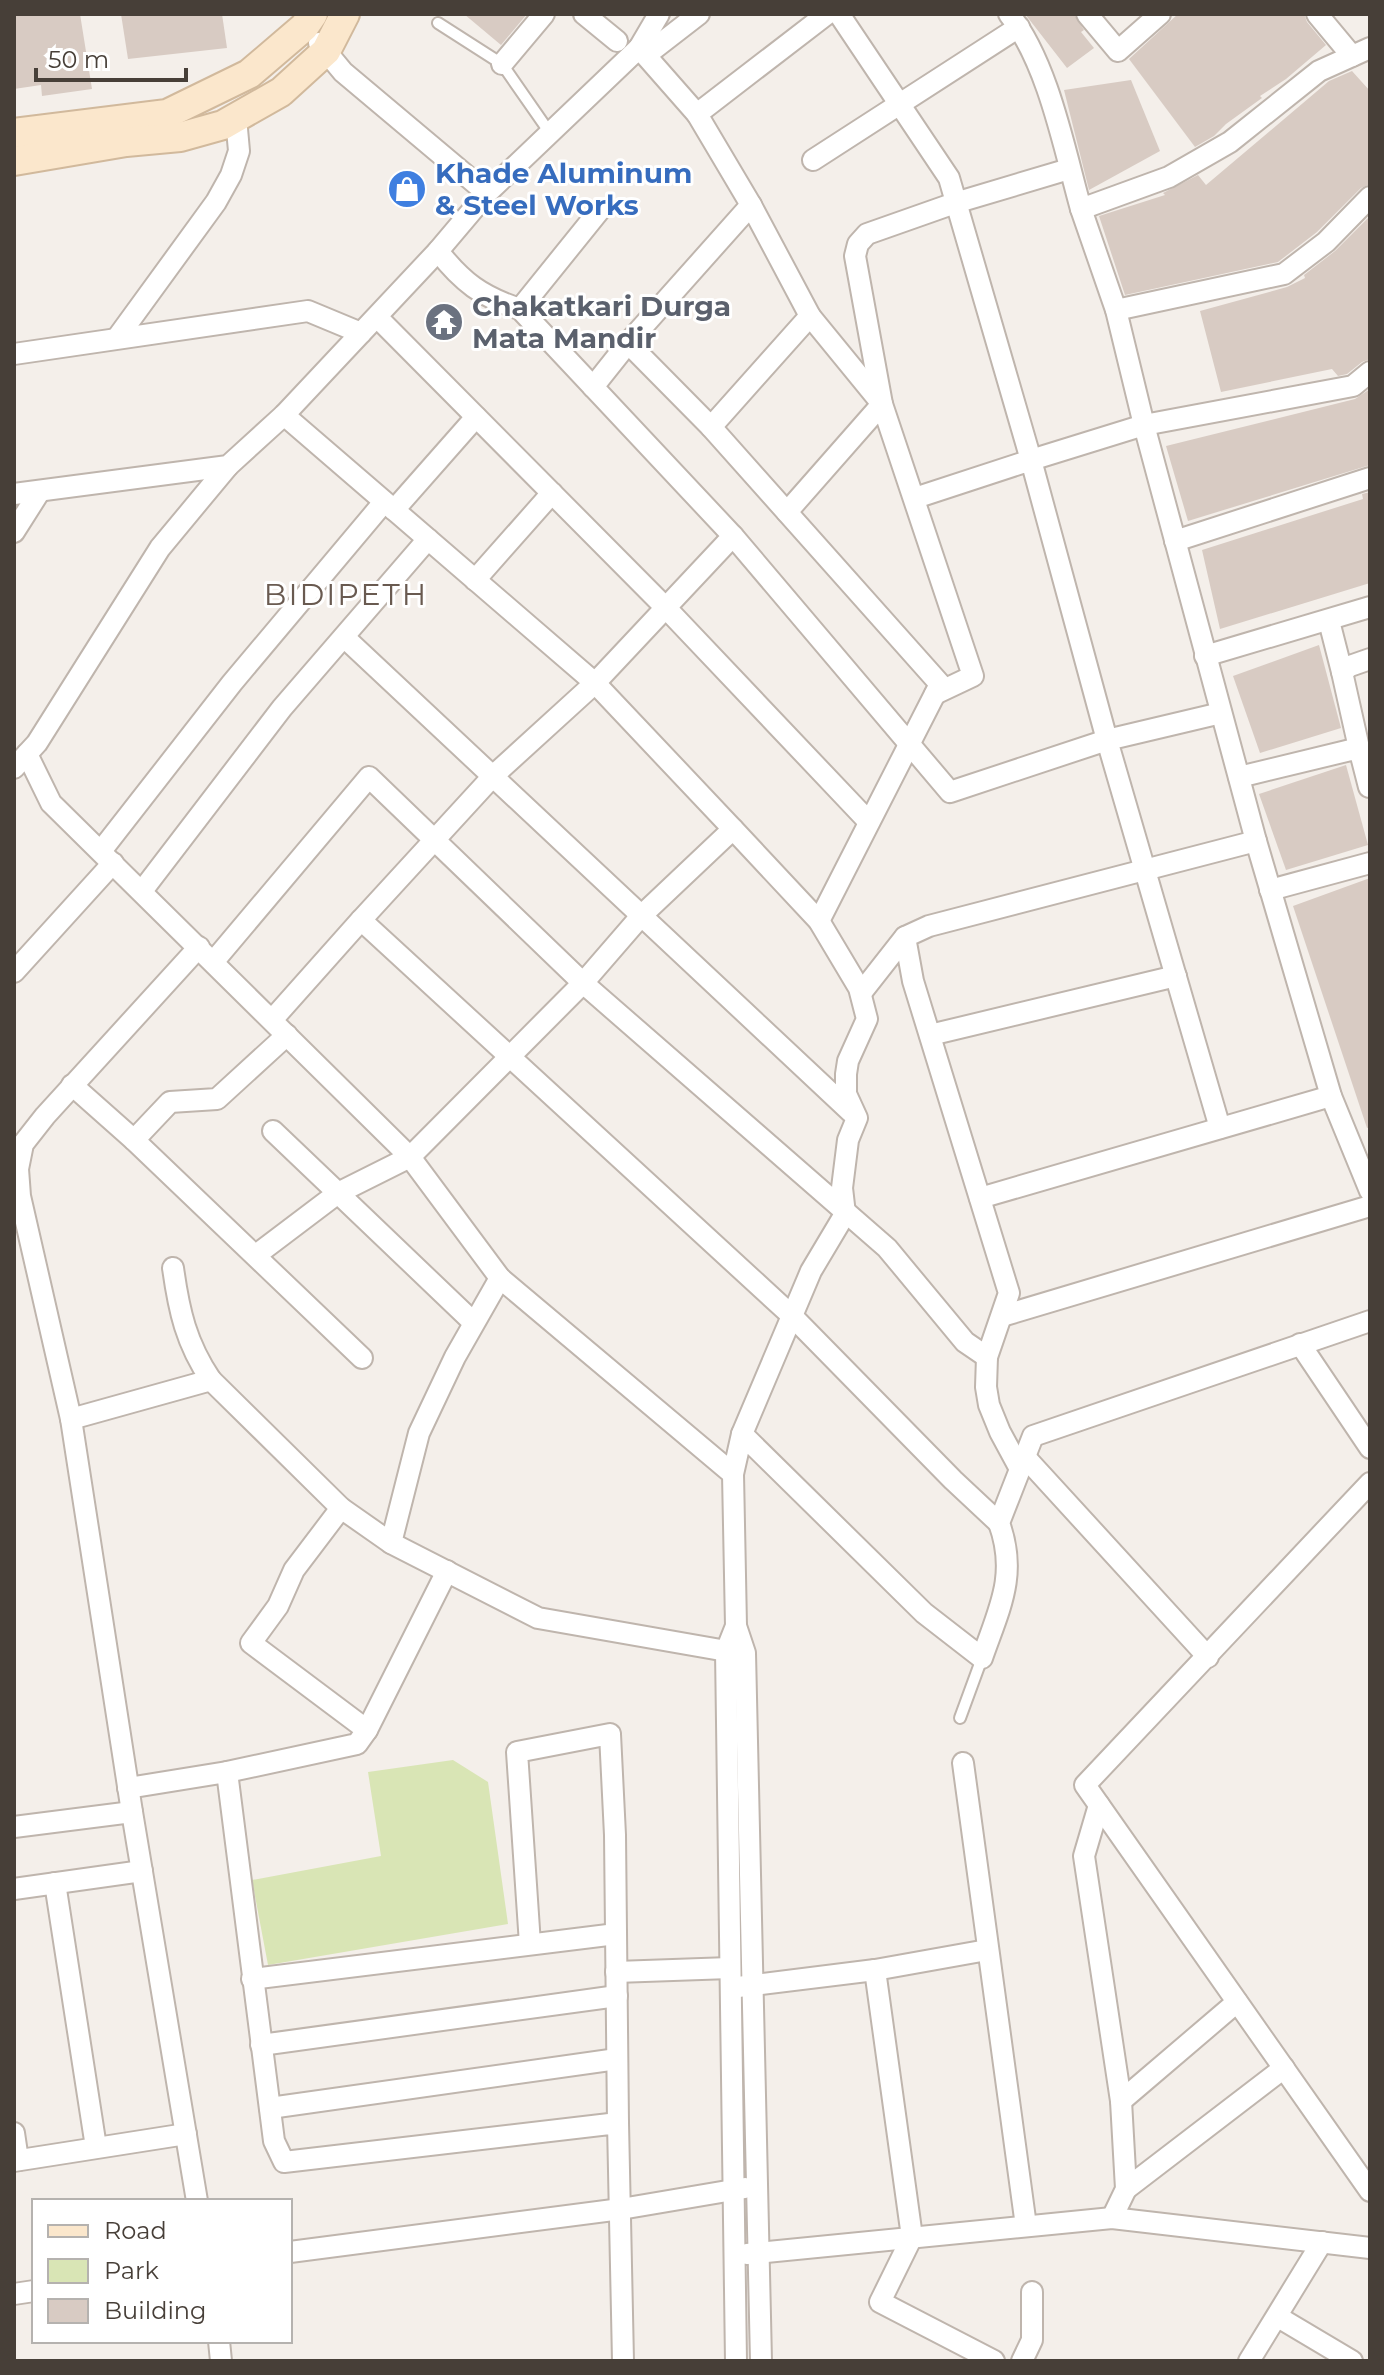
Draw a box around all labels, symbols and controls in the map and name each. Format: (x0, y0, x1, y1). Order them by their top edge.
scale bar (36, 32, 186, 82)
text: 50 m (48, 45, 109, 74)
place label: Khade Aluminum & Steel Works (435, 156, 692, 222)
shop icon: Khade Aluminum & Steel Works (386, 168, 428, 210)
place label: Chakatkari Durga Mata Mandir (472, 289, 731, 355)
temple icon: Chakatkari Durga Mata Mandir (423, 301, 465, 343)
district label: BIDIPETH (264, 576, 428, 613)
legend (32, 2199, 292, 2343)
text: Road (104, 2216, 167, 2245)
text: Park (104, 2256, 159, 2285)
text: Building (104, 2296, 207, 2325)

